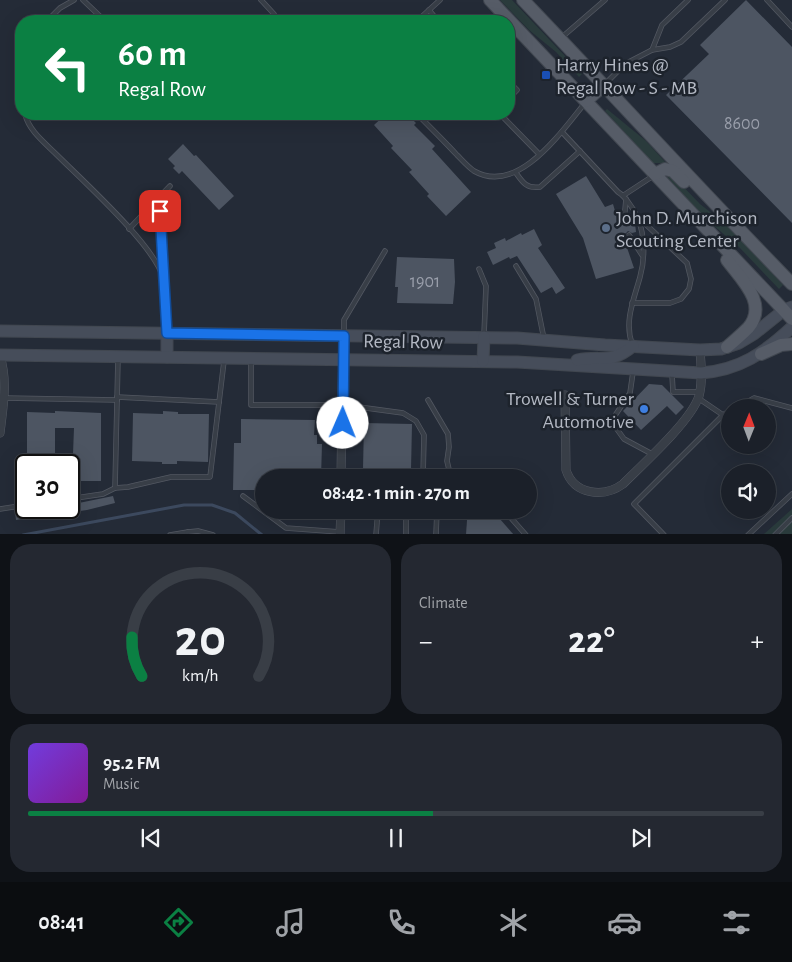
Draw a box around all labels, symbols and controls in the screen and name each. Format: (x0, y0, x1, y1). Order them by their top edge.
icon: left (35, 35, 100, 100)
text: 60 m (118, 37, 187, 72)
place label: Harry Hines @ Regal Row - S - MB (556, 55, 697, 98)
marker: Harry Hines @ Regal Row - S - MB (540, 69, 552, 81)
text: Regal Row (118, 78, 206, 100)
house number: 8600 (724, 115, 760, 133)
pin (139, 190, 181, 232)
icon: arrive (146, 197, 174, 225)
place label: John D. Murchison Scouting Center (616, 208, 757, 251)
marker: John D. Murchison Scouting Center (600, 222, 612, 234)
house number: 1901 (410, 273, 440, 291)
street label: Regal Row (363, 331, 444, 353)
place label: Trowell & Turner Automotive (506, 389, 635, 432)
position arrow (316, 396, 368, 448)
north arrow (721, 399, 776, 454)
map controls (721, 399, 776, 519)
marker: Trowell & Turner Automotive (638, 403, 650, 415)
speed limit sign: 30 (15, 454, 80, 519)
button: sound (721, 464, 776, 519)
text: 08:42 · 1 min · 270 m (322, 484, 470, 503)
text: Climate (419, 595, 468, 611)
text: 20 (175, 613, 226, 665)
text: 22° (568, 622, 615, 660)
text: − (419, 628, 432, 656)
text: + (751, 628, 764, 656)
text: km/h (182, 667, 219, 685)
text: 95.2 FM (103, 754, 160, 773)
text: Music (103, 776, 139, 792)
icon: previous (137, 824, 165, 852)
icon: pause (382, 824, 410, 852)
icon: next (627, 824, 655, 852)
icon: directions (161, 905, 196, 940)
icon: music (273, 905, 308, 940)
icon: phone (384, 905, 419, 940)
icon: climate (496, 905, 531, 940)
icon: car (607, 905, 642, 940)
icon: filters (719, 905, 754, 940)
text: 08:41 (38, 911, 85, 933)

